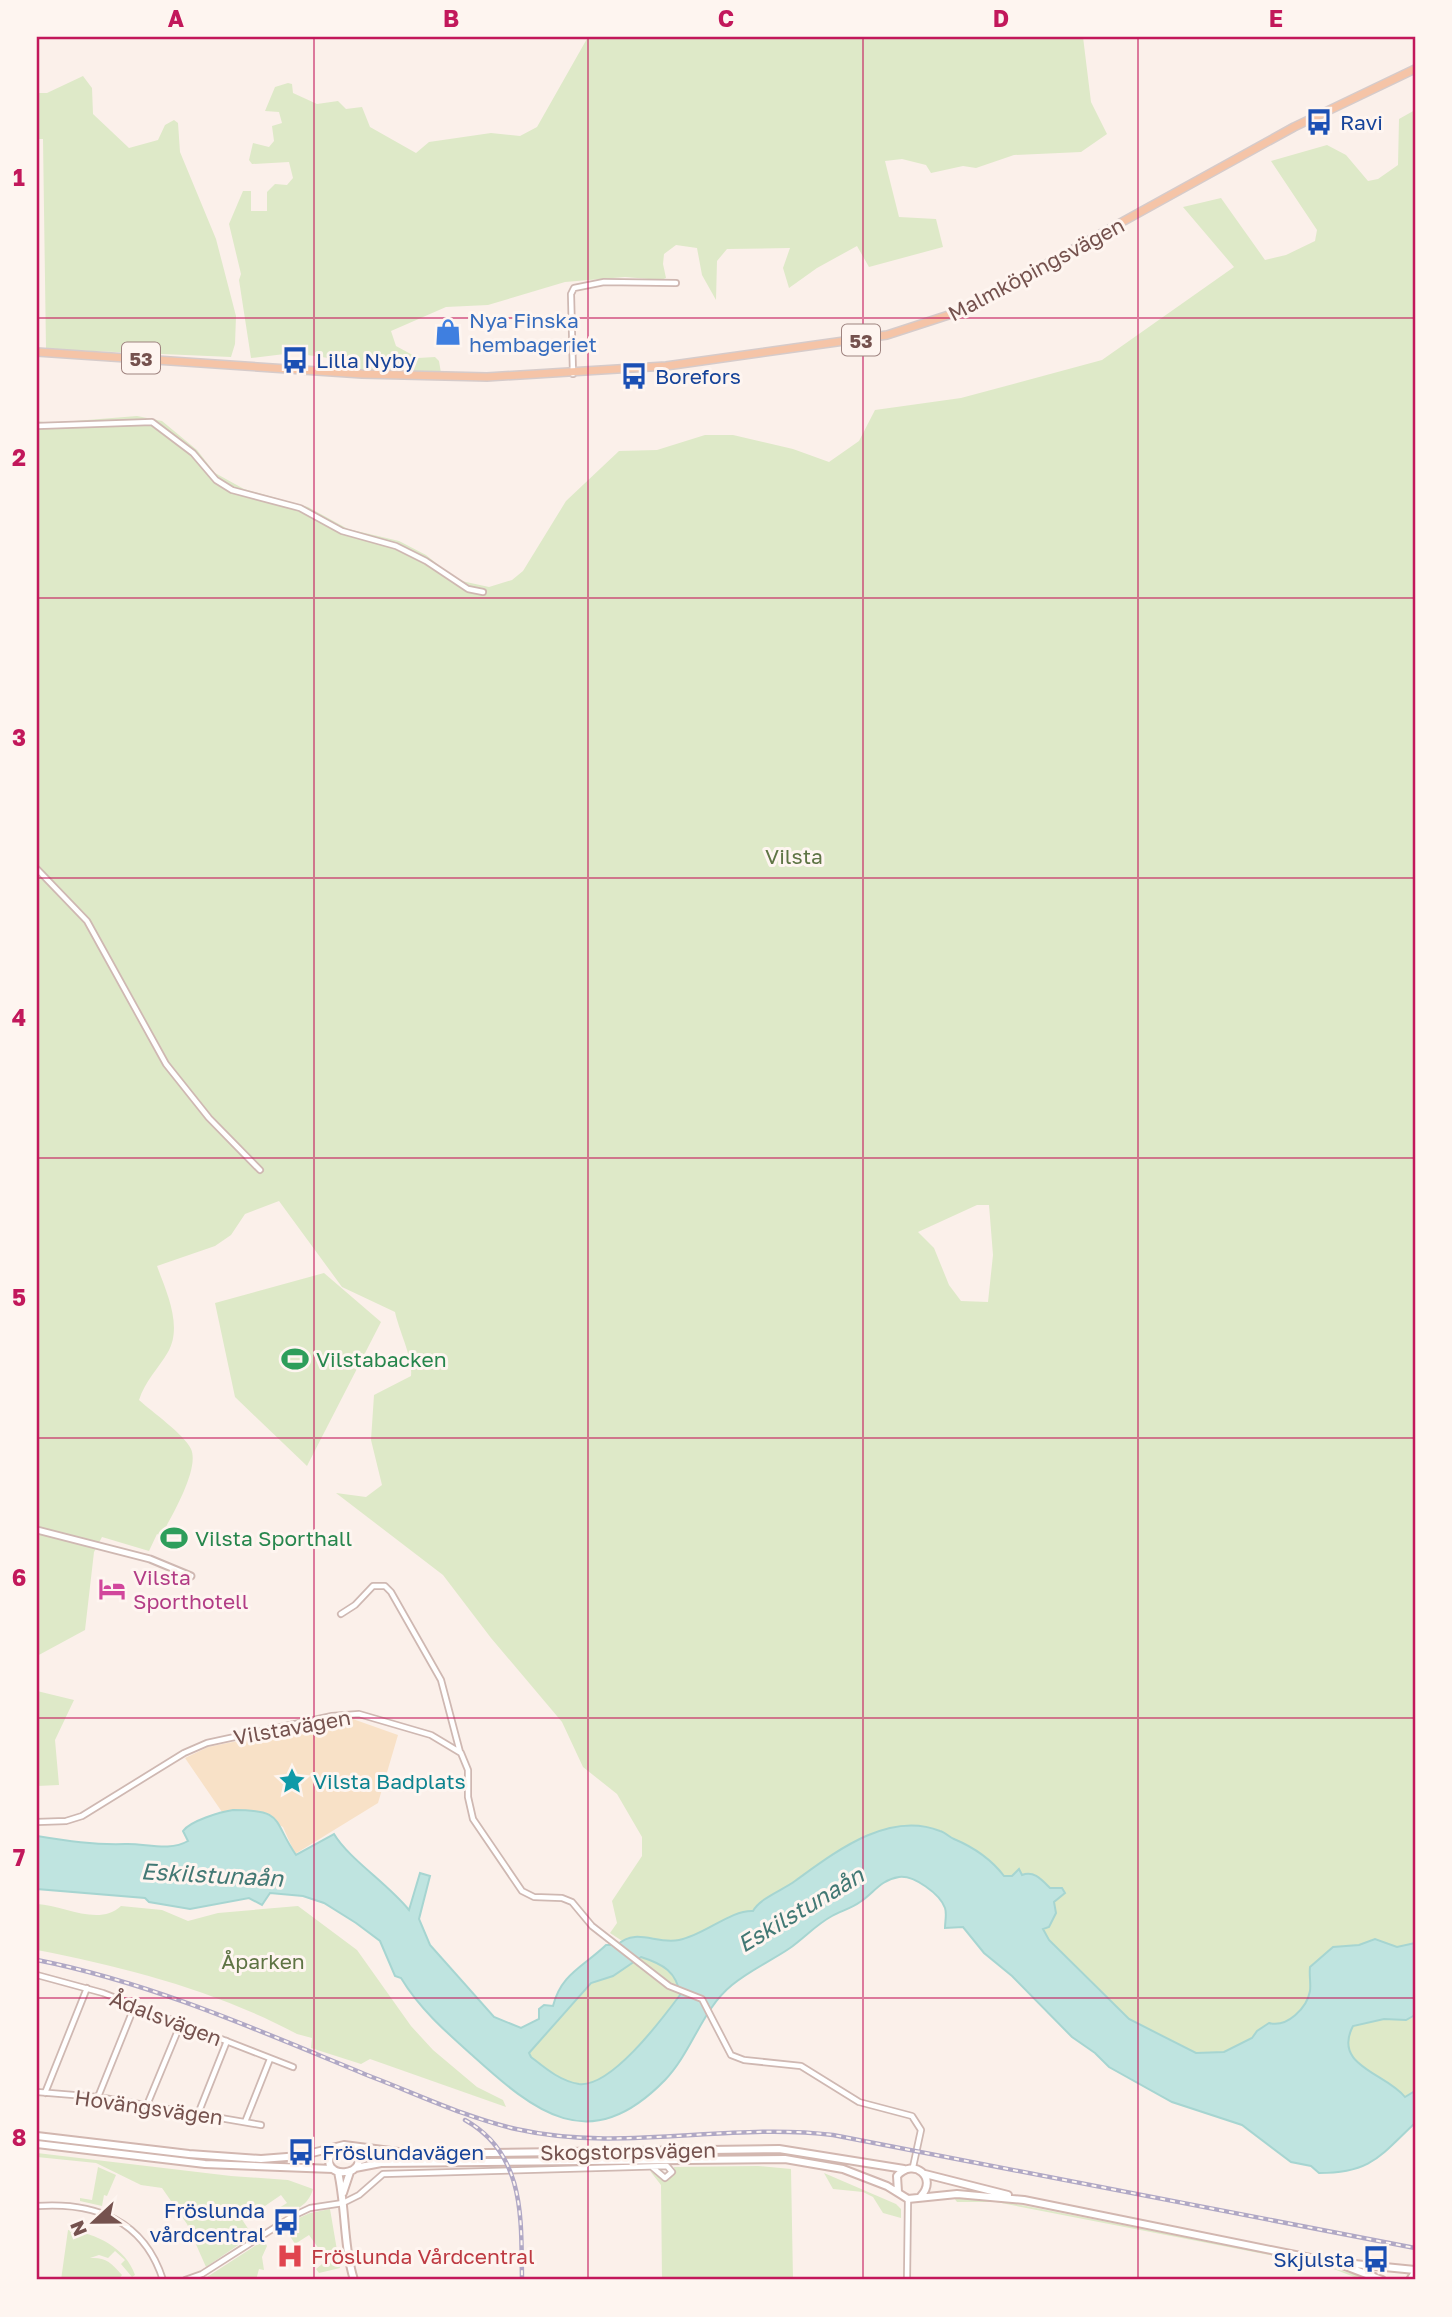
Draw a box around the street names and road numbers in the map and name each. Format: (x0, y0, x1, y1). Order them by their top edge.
street label: Malmköpingsvägen (943, 212, 1129, 326)
road number: 53 (842, 324, 880, 356)
road number: 53 (122, 342, 160, 374)
street label: Vilstavägen (231, 1704, 353, 1750)
street label: Ådalsvägen (106, 1985, 226, 2051)
street label: Hovängsvägen (73, 2084, 225, 2130)
street label: Skogstorpsvägen (540, 2136, 716, 2166)

